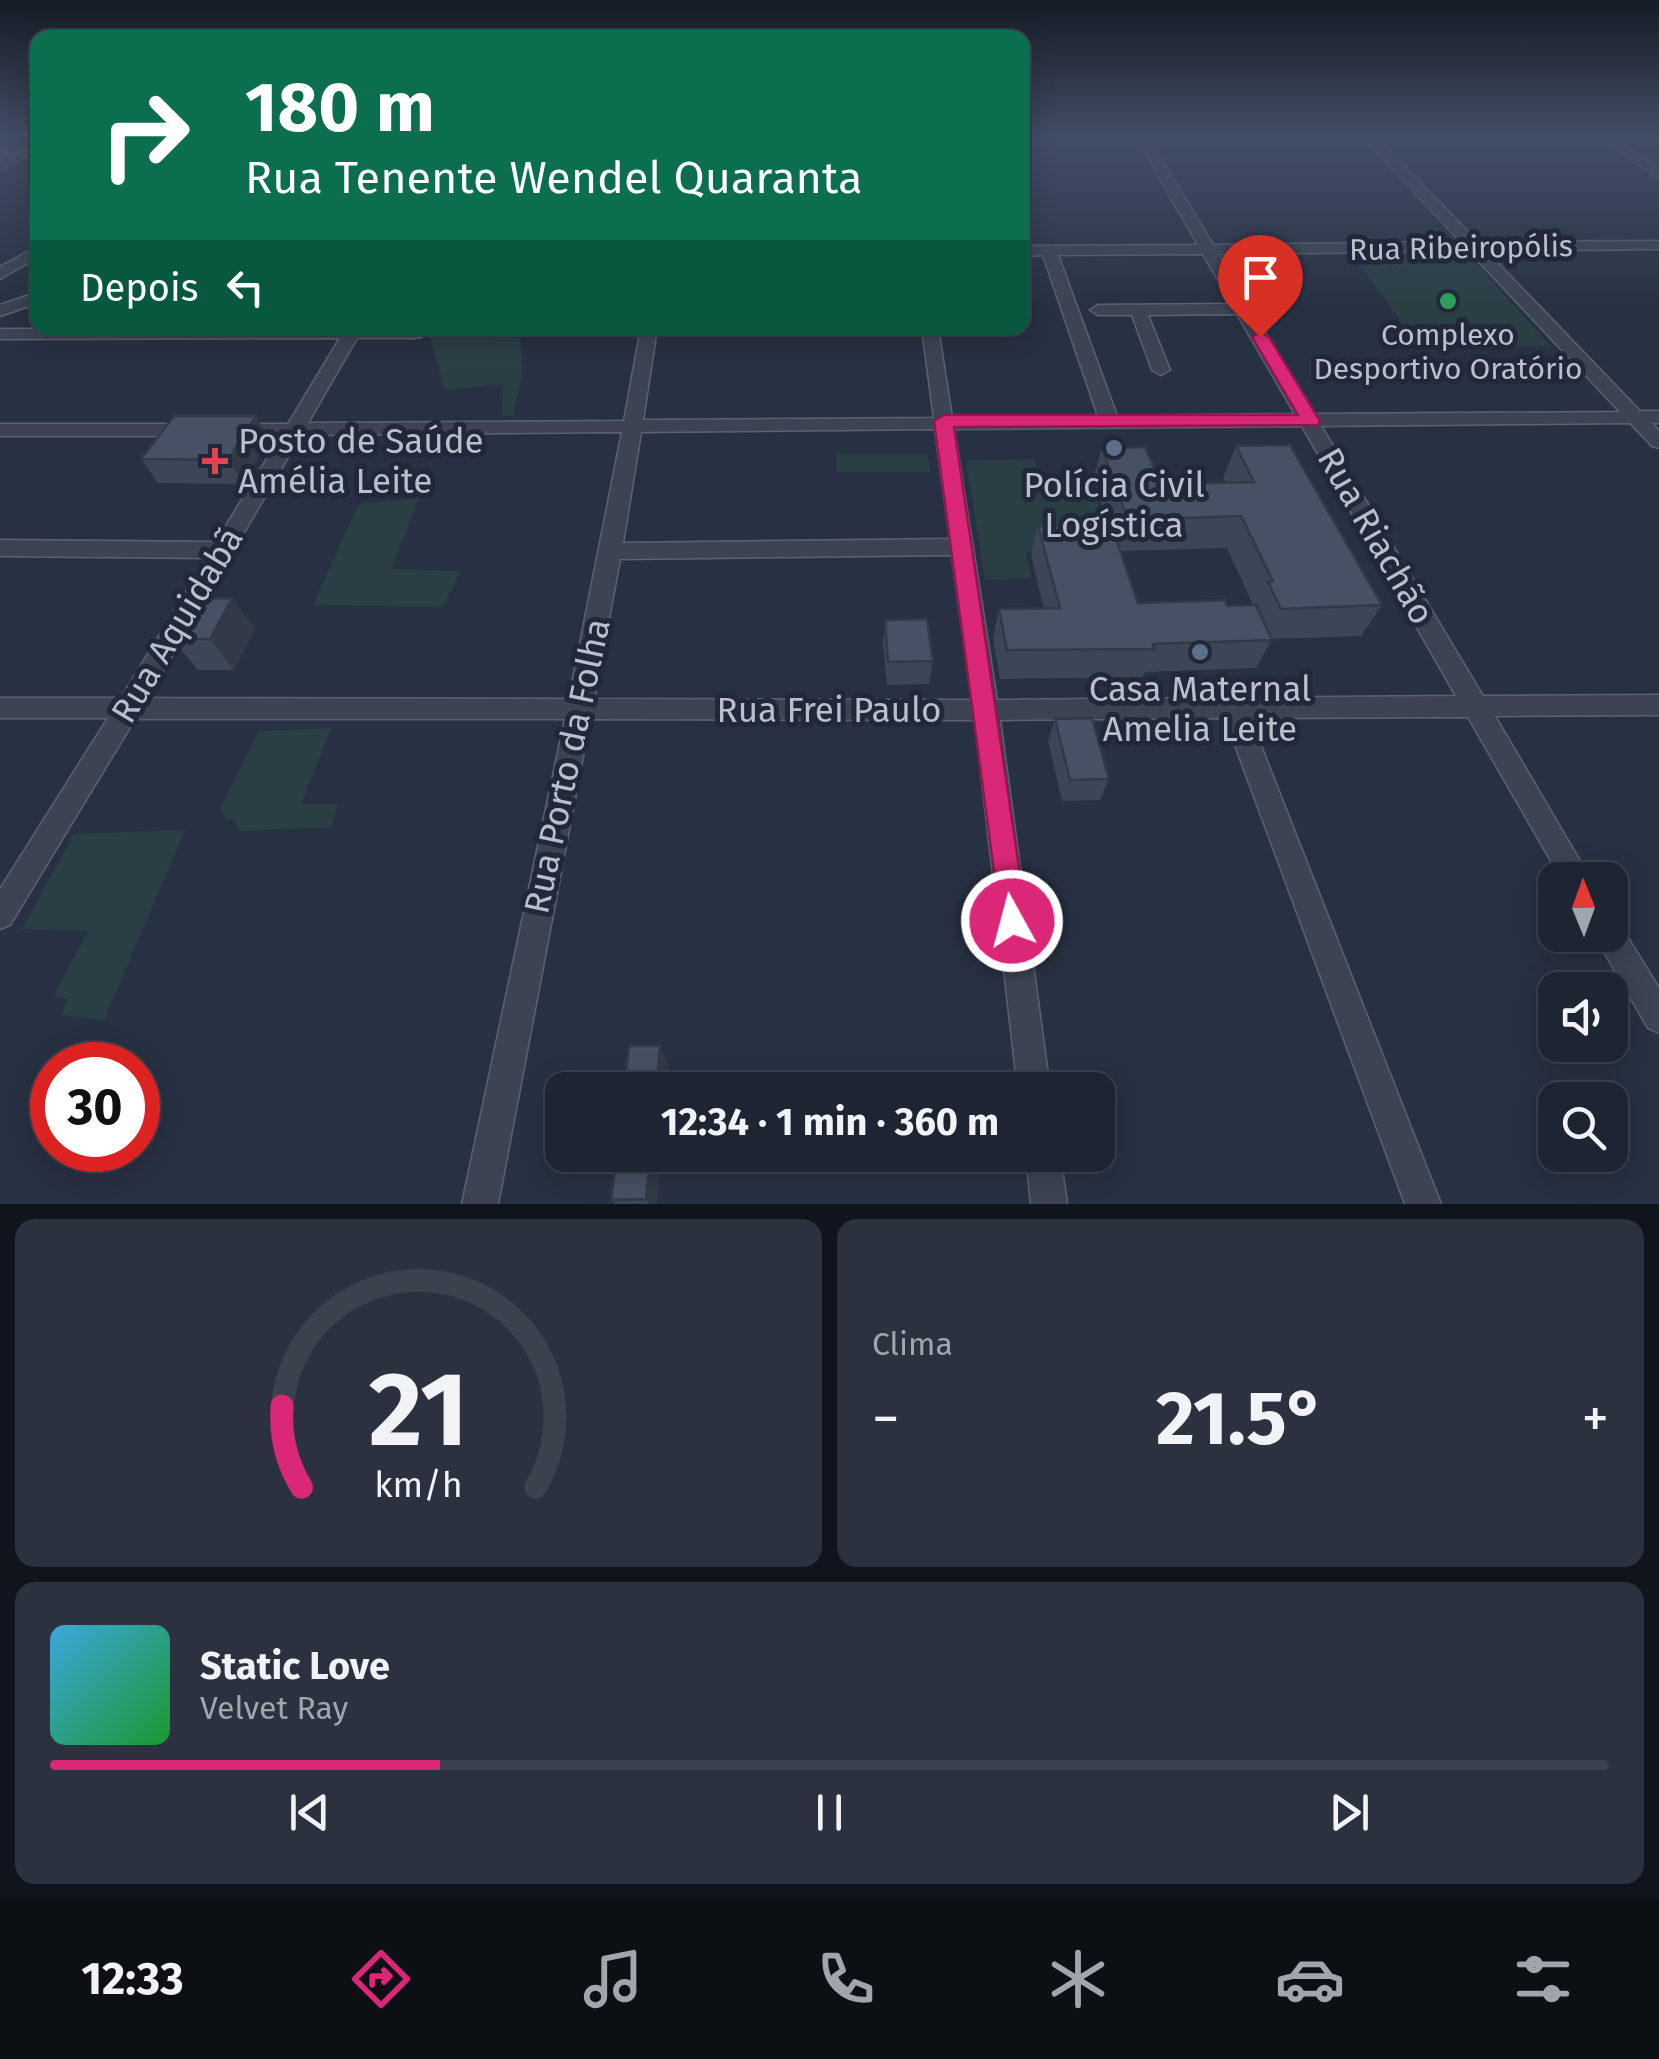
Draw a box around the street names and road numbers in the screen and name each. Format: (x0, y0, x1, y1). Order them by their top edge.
street label: Rua Ribeiropólis (1349, 228, 1573, 268)
street label: Rua Riachão (1309, 440, 1443, 632)
street label: Rua Aquidabã (102, 520, 252, 730)
street label: Rua Porto da Folha (515, 615, 619, 917)
street label: Rua Frei Paulo (717, 689, 941, 731)

